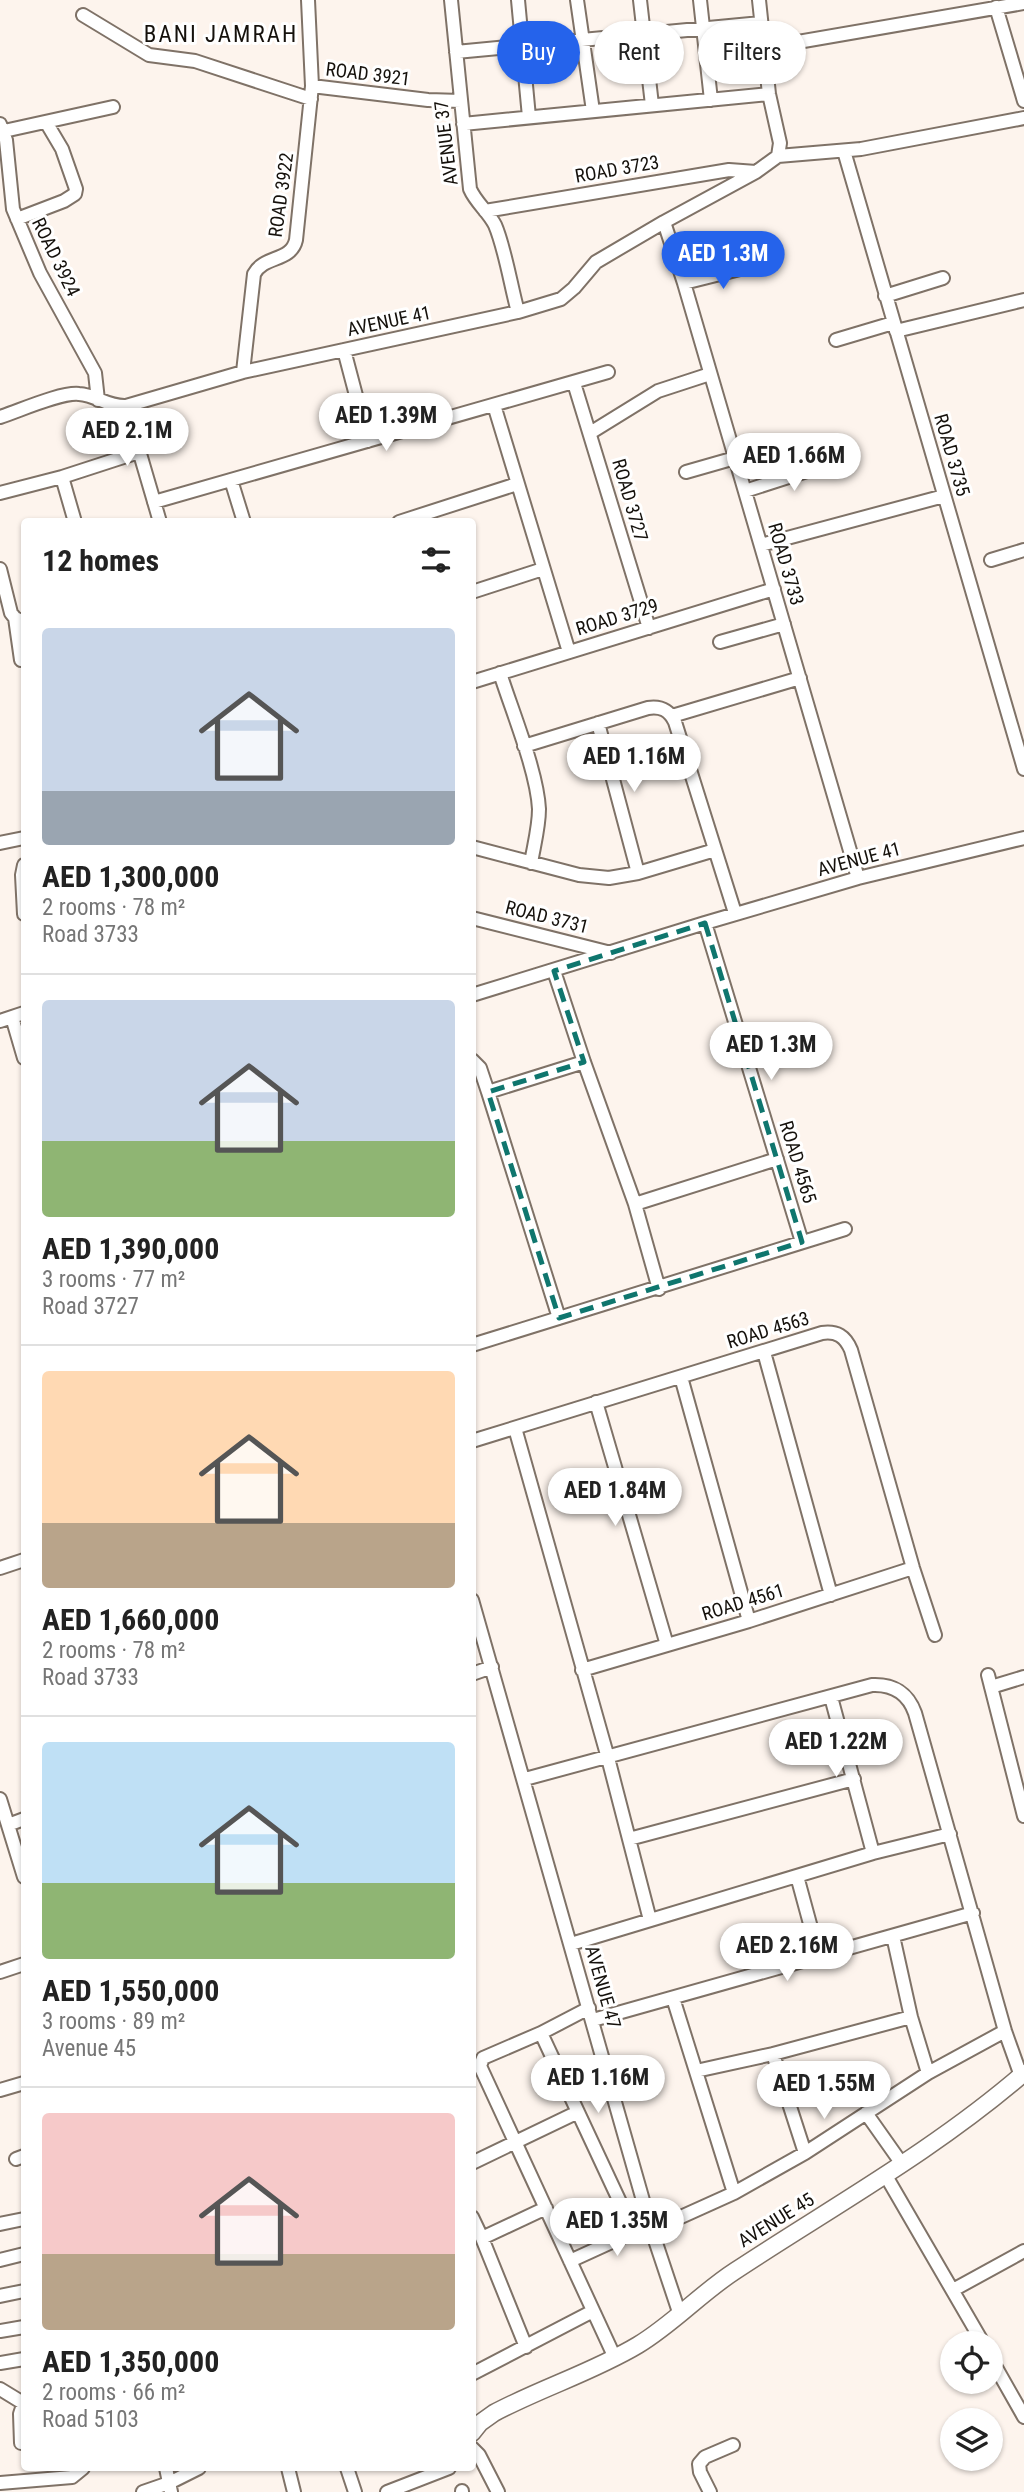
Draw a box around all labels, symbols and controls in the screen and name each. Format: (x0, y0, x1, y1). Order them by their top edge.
district label: BANI JAMRAH (144, 21, 298, 48)
chip: Buy (497, 21, 580, 84)
chip: Rent (594, 21, 684, 84)
chip: Filters (698, 21, 806, 84)
street label: ROAD 3921 (324, 57, 412, 91)
street label: AVENUE 37 (429, 99, 463, 187)
street label: ROAD 3723 (573, 150, 661, 188)
street label: ROAD 3922 (264, 151, 298, 239)
street label: ROAD 3924 (27, 214, 85, 300)
pin: AED 1.3M (651, 232, 795, 291)
text: AED 1.3M (678, 240, 768, 267)
street label: AVENUE 41 (345, 301, 433, 341)
pin: AED 1.39M (306, 393, 466, 453)
text: AED 1.39M (335, 402, 437, 429)
pin: AED 2.1M (55, 408, 199, 468)
street label: ROAD 3735 (929, 411, 975, 499)
text: AED 2.1M (82, 417, 172, 444)
pin: AED 1.66M (714, 434, 874, 493)
text: AED 1.66M (743, 442, 845, 469)
street label: ROAD 3727 (607, 456, 653, 544)
street label: ROAD 3733 (763, 520, 809, 608)
icon: filters (417, 541, 455, 579)
text: 12 homes (42, 543, 159, 578)
street label: ROAD 3729 (573, 594, 661, 640)
icon: home (186, 673, 312, 799)
pin: AED 1.16M (554, 734, 714, 794)
text: AED 1.16M (583, 743, 685, 770)
street label: AVENUE 41 (815, 837, 903, 881)
text: AED 1,300,000 (42, 859, 219, 894)
text: 2 rooms · 78 m² (42, 894, 185, 921)
street label: ROAD 3731 (503, 896, 591, 938)
text: Road 3733 (42, 921, 139, 948)
pin: AED 1.3M (699, 1023, 843, 1082)
text: AED 1.3M (726, 1031, 816, 1058)
icon: home (186, 1045, 312, 1171)
street label: ROAD 4565 (775, 1118, 821, 1206)
text: AED 1,390,000 (42, 1231, 219, 1266)
text: 3 rooms · 77 m² (42, 1266, 185, 1293)
text: Road 3727 (42, 1293, 139, 1320)
street label: ROAD 4563 (724, 1307, 812, 1353)
icon: home (186, 1416, 312, 1542)
pin: AED 1.84M (535, 1468, 695, 1528)
text: AED 1.84M (564, 1477, 666, 1504)
street label: ROAD 4561 (699, 1579, 787, 1625)
text: AED 1,660,000 (42, 1602, 219, 1637)
text: 2 rooms · 78 m² (42, 1637, 185, 1664)
text: Road 3733 (42, 1664, 139, 1691)
pin: AED 1.22M (756, 1720, 916, 1779)
text: AED 1.22M (785, 1728, 887, 1755)
icon: home (186, 1787, 312, 1913)
pin: AED 2.16M (707, 1924, 867, 1983)
text: AED 2.16M (736, 1932, 838, 1959)
street label: AVENUE 47 (580, 1943, 626, 2031)
text: AED 1,550,000 (42, 1973, 219, 2008)
text: 3 rooms · 89 m² (42, 2008, 185, 2035)
text: Avenue 45 (42, 2035, 136, 2062)
pin: AED 1.16M (518, 2056, 678, 2115)
pin: AED 1.55M (744, 2062, 904, 2121)
text: AED 1.16M (547, 2064, 649, 2091)
text: AED 1.55M (773, 2070, 875, 2097)
icon: home (186, 2158, 312, 2284)
street label: AVENUE 45 (734, 2188, 818, 2252)
pin: AED 1.35M (537, 2198, 697, 2258)
text: AED 1.35M (566, 2207, 668, 2234)
map controls (940, 2331, 1003, 2471)
button: locate (940, 2331, 1003, 2394)
text: AED 1,350,000 (42, 2344, 219, 2379)
text: 2 rooms · 66 m² (42, 2379, 185, 2406)
text: Road 5103 (42, 2406, 139, 2433)
button: layers (940, 2408, 1003, 2471)

